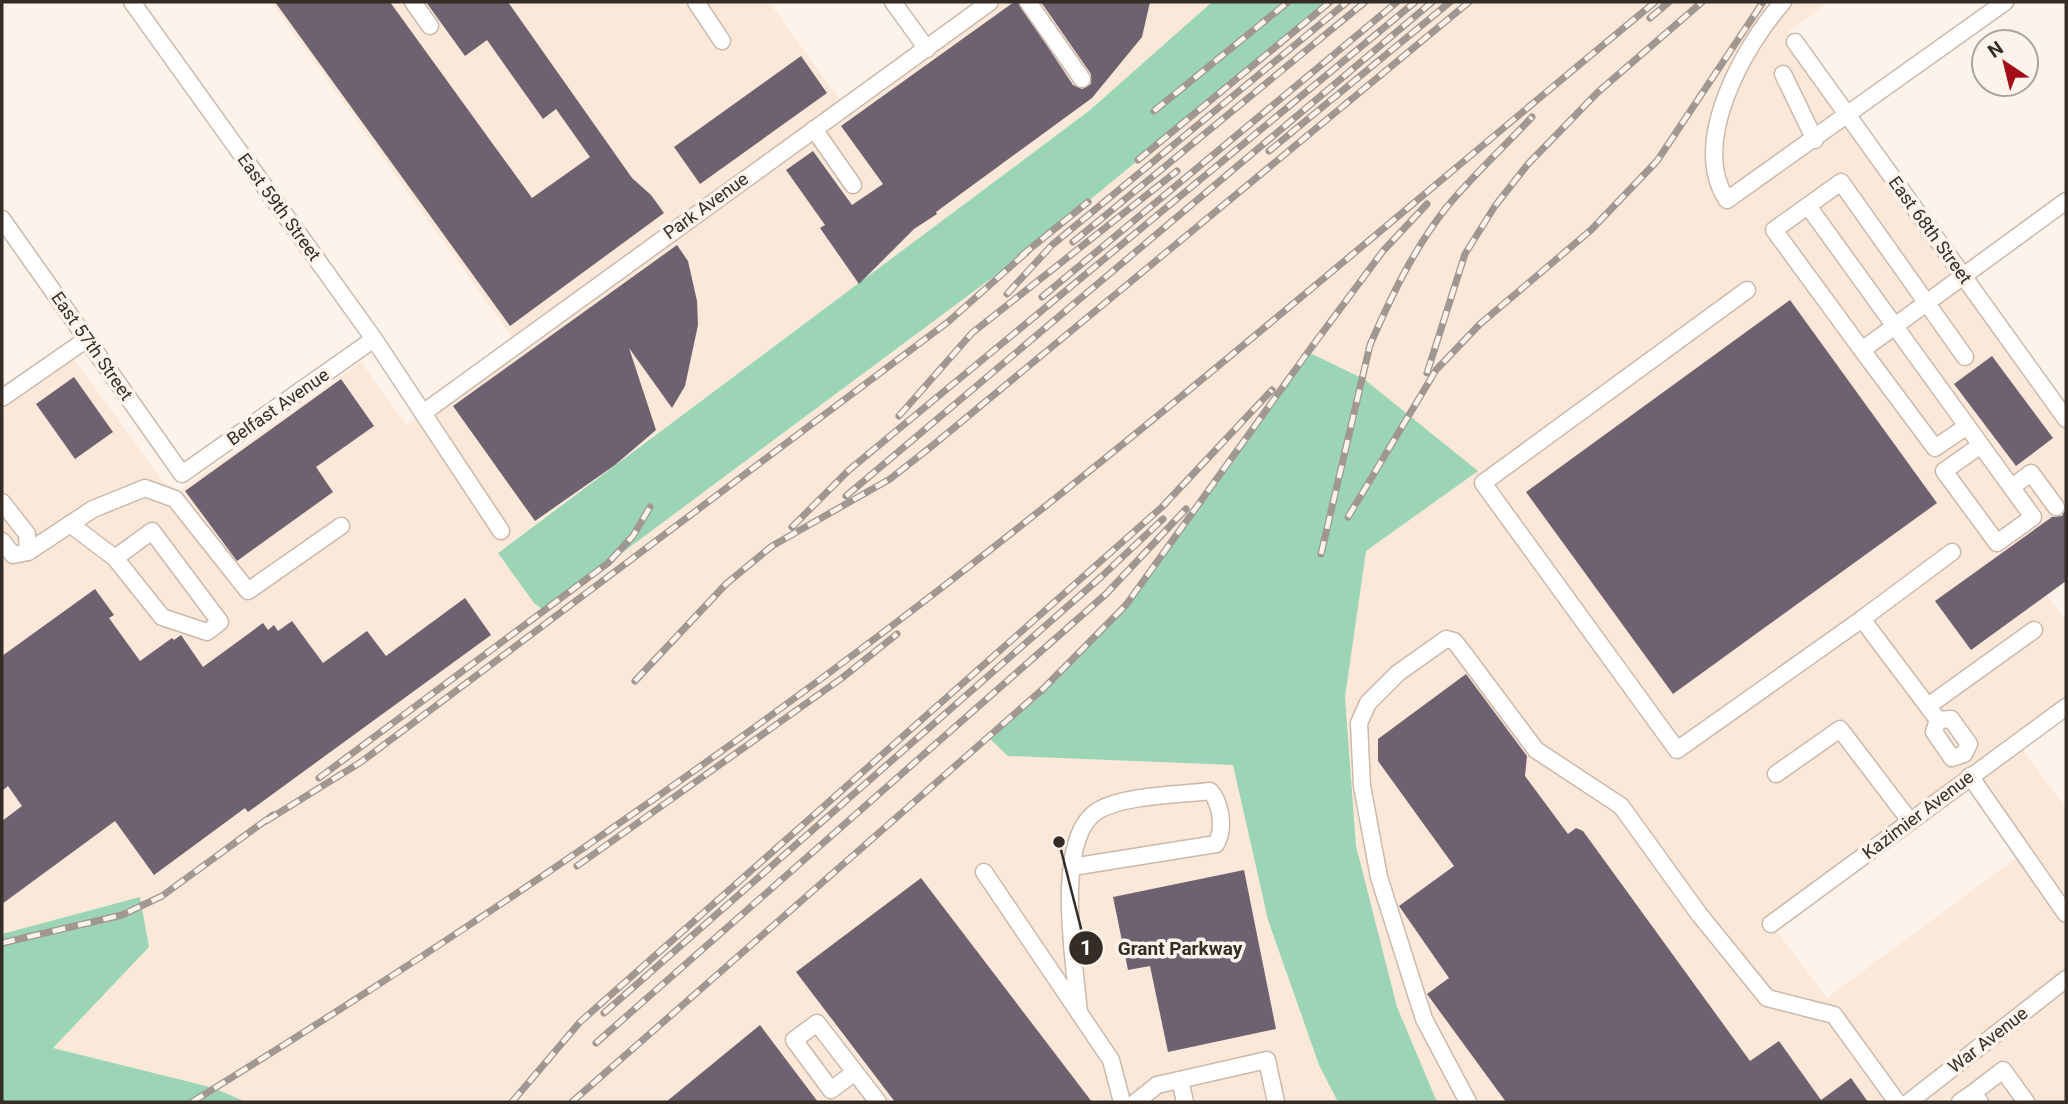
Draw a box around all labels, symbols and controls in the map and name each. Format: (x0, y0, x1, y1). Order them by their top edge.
north arrow (1970, 28, 2040, 98)
text: N (1983, 36, 2008, 63)
street label: East 59th Street (233, 149, 325, 265)
street label: Park Avenue (659, 168, 752, 243)
street label: East 68th Street (1884, 172, 1976, 288)
street label: East 57th Street (47, 287, 138, 404)
street label: Belfast Avenue (223, 364, 333, 450)
street label: Kazimier Avenue (1858, 766, 1977, 863)
callout: Grant Parkway (1068, 928, 1256, 968)
text: 1 (1080, 936, 1092, 960)
text: Grant Parkway (1118, 937, 1243, 960)
street label: War Avenue (1944, 1002, 2032, 1077)

